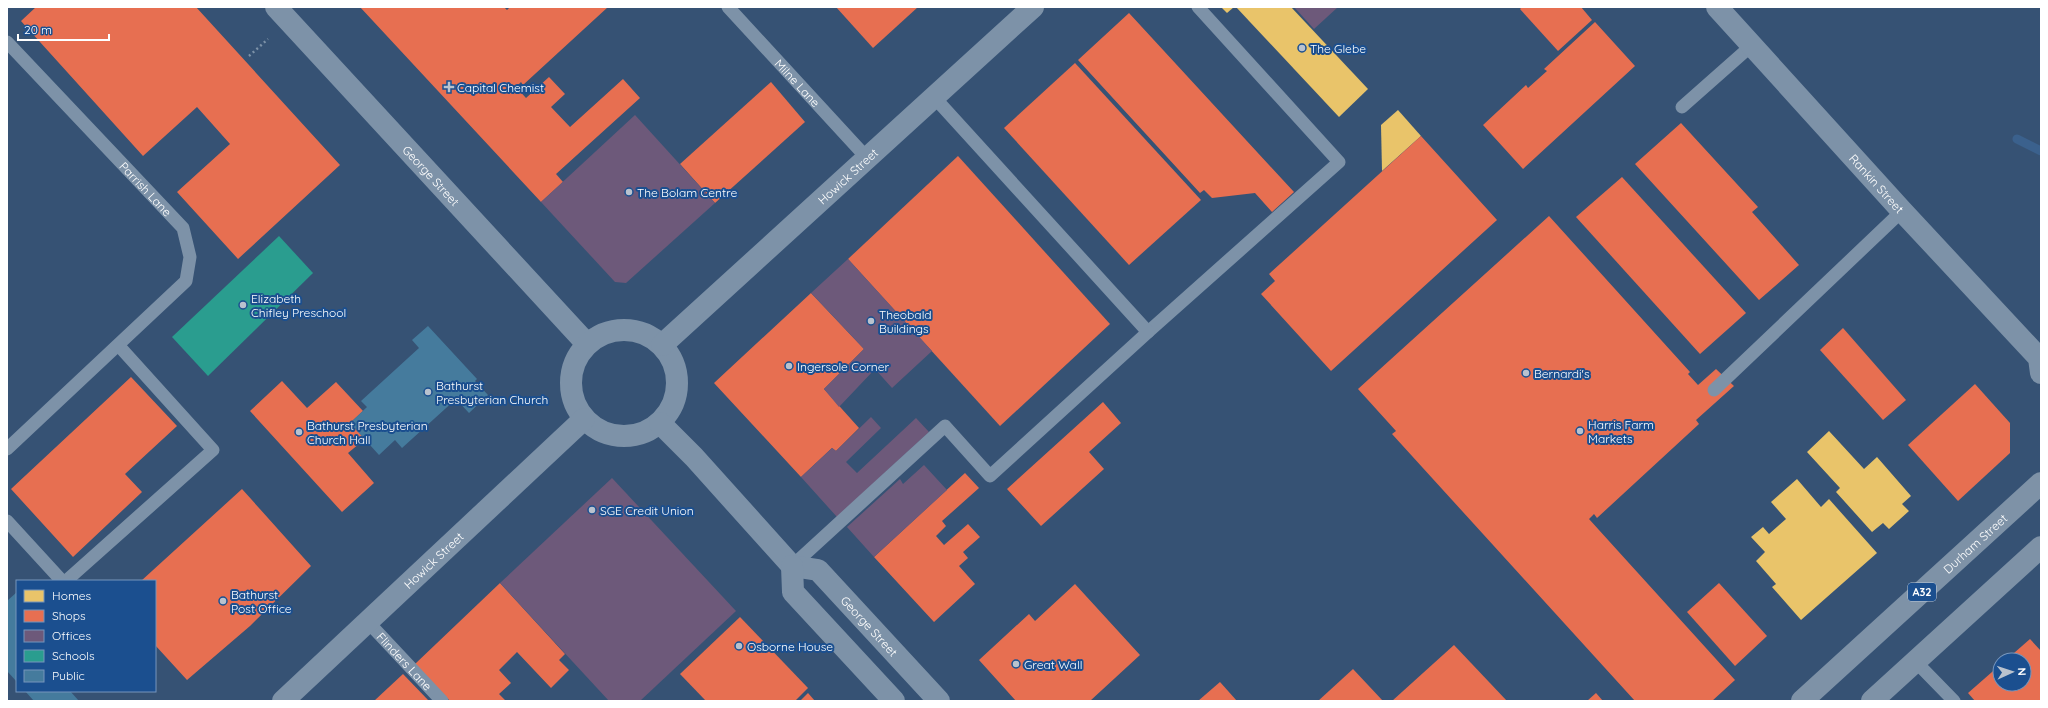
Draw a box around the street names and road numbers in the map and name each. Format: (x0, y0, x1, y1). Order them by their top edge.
street label: Milne Lane (772, 56, 824, 110)
street label: George Street (400, 142, 463, 209)
street label: Howick Street (814, 145, 881, 207)
street label: Rankin Street (1846, 151, 1907, 216)
street label: Parrish Lane (117, 158, 175, 219)
street label: Durham Street (1940, 510, 2010, 576)
street label: Howick Street (400, 529, 466, 592)
road number: A32 (1908, 583, 1936, 601)
street label: George Street (838, 592, 901, 659)
street label: Flinders Lane (374, 629, 436, 693)

